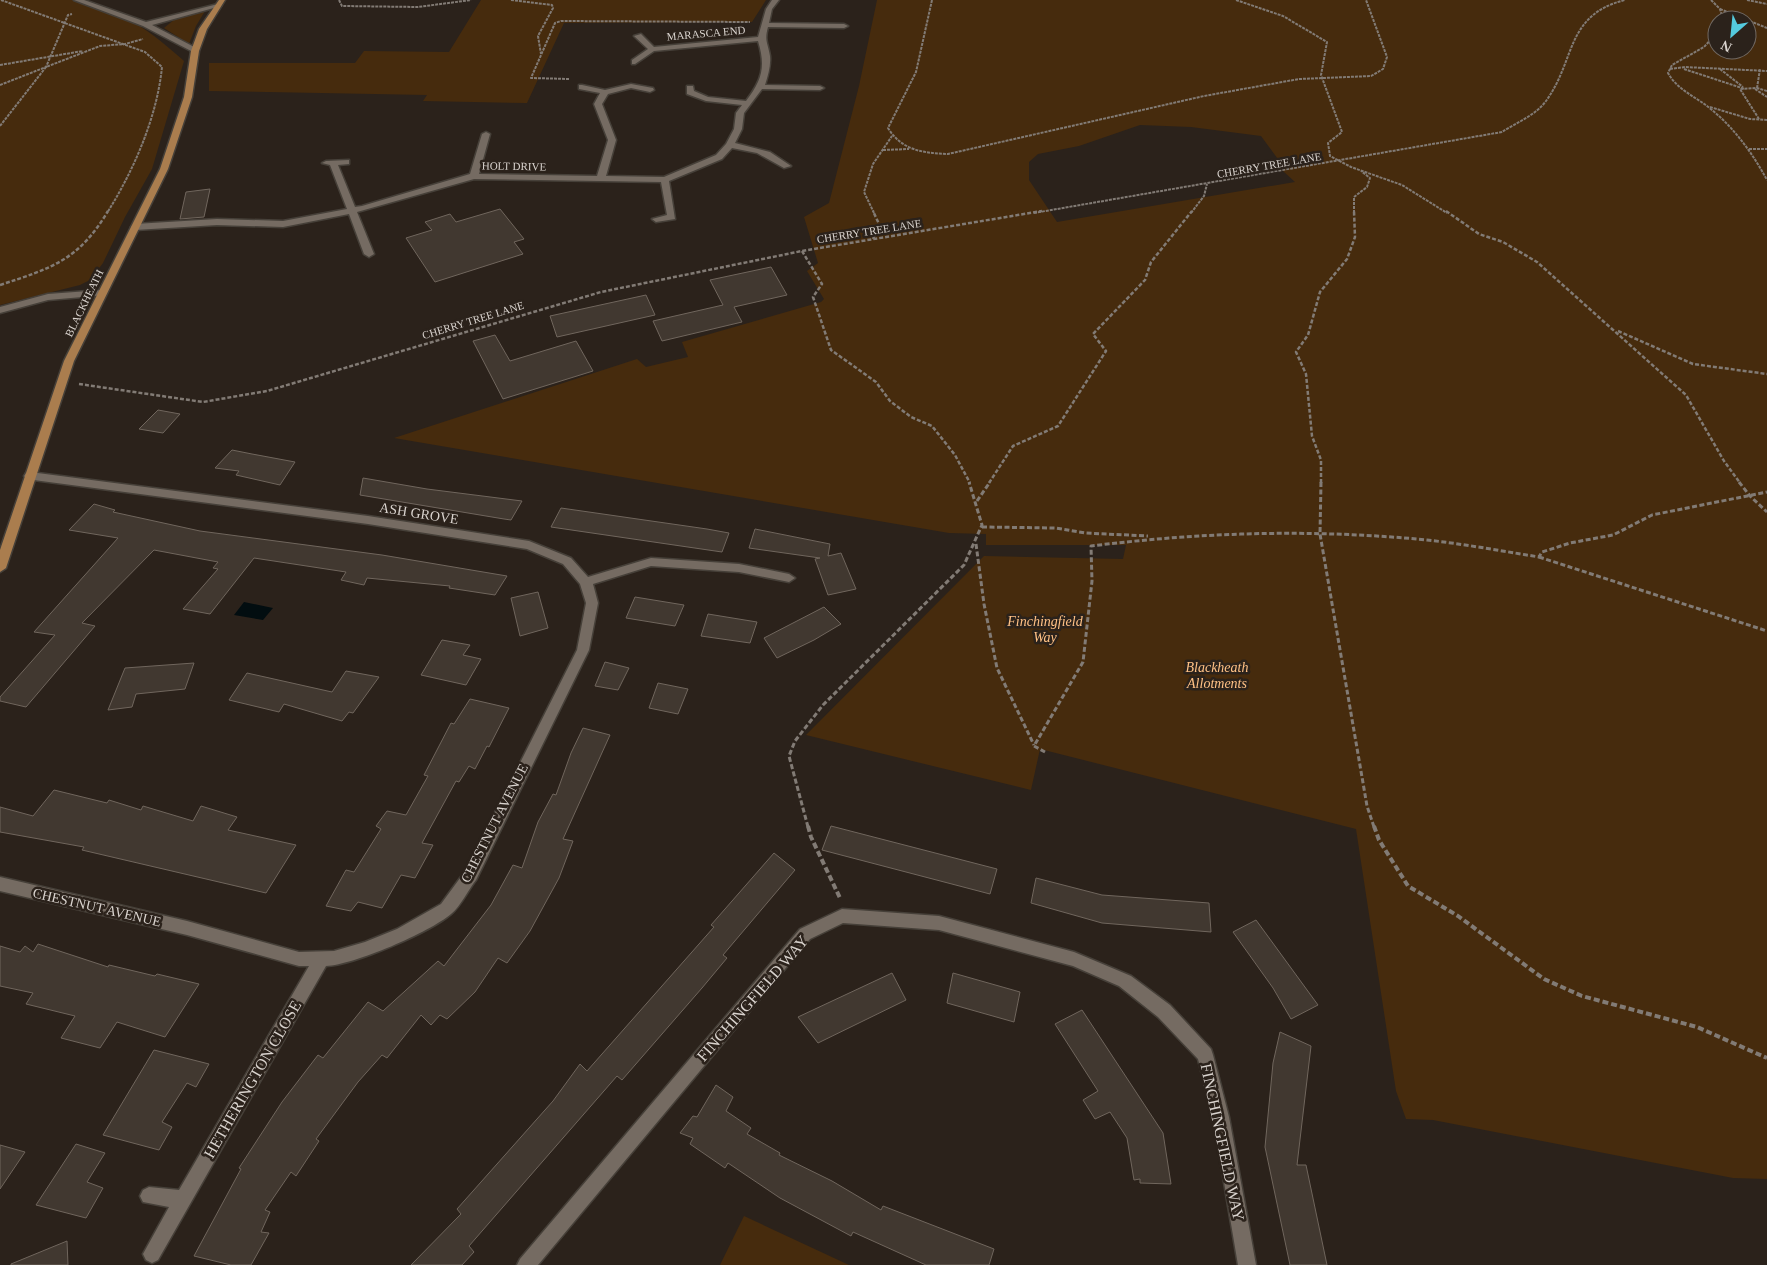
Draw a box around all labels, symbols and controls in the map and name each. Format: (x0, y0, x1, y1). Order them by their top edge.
north arrow (1707, 10, 1757, 60)
street label: MARASCA END (666, 24, 746, 42)
text: N (1718, 37, 1734, 55)
street label: CHERRY TREE LANE (1216, 150, 1322, 180)
street label: HOLT DRIVE (482, 159, 547, 173)
street label: CHERRY TREE LANE (816, 217, 922, 245)
street label: BLACKHEATH (63, 267, 105, 339)
street label: CHERRY TREE LANE (421, 299, 526, 341)
street label: ASH GROVE (378, 500, 459, 527)
park label: Finchingfield Way (1006, 614, 1084, 645)
park label: Blackheath Allotments (1186, 660, 1248, 691)
street label: CHESTNUT AVENUE (458, 761, 531, 885)
street label: CHESTNUT AVENUE (31, 885, 163, 930)
street label: FINCHINGFIELD WAY (693, 932, 812, 1064)
street label: HETHERINGTON CLOSE (200, 998, 304, 1161)
street label: FINCHINGFIELD WAY (1198, 1062, 1248, 1223)

